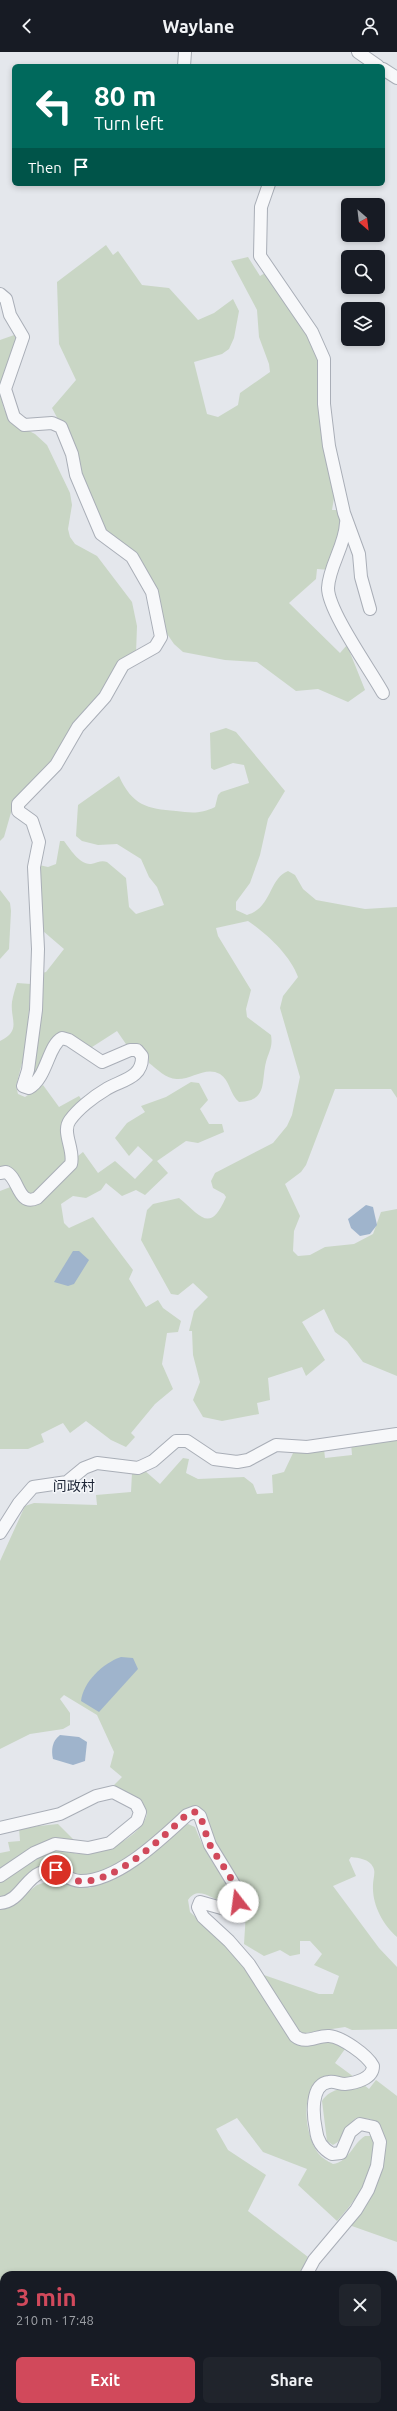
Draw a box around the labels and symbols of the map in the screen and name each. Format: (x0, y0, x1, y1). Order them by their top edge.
north arrow (341, 198, 385, 242)
district label: 问政村 (53, 1478, 95, 1494)
pin (39, 1853, 73, 1887)
position arrow (217, 1881, 259, 1923)

